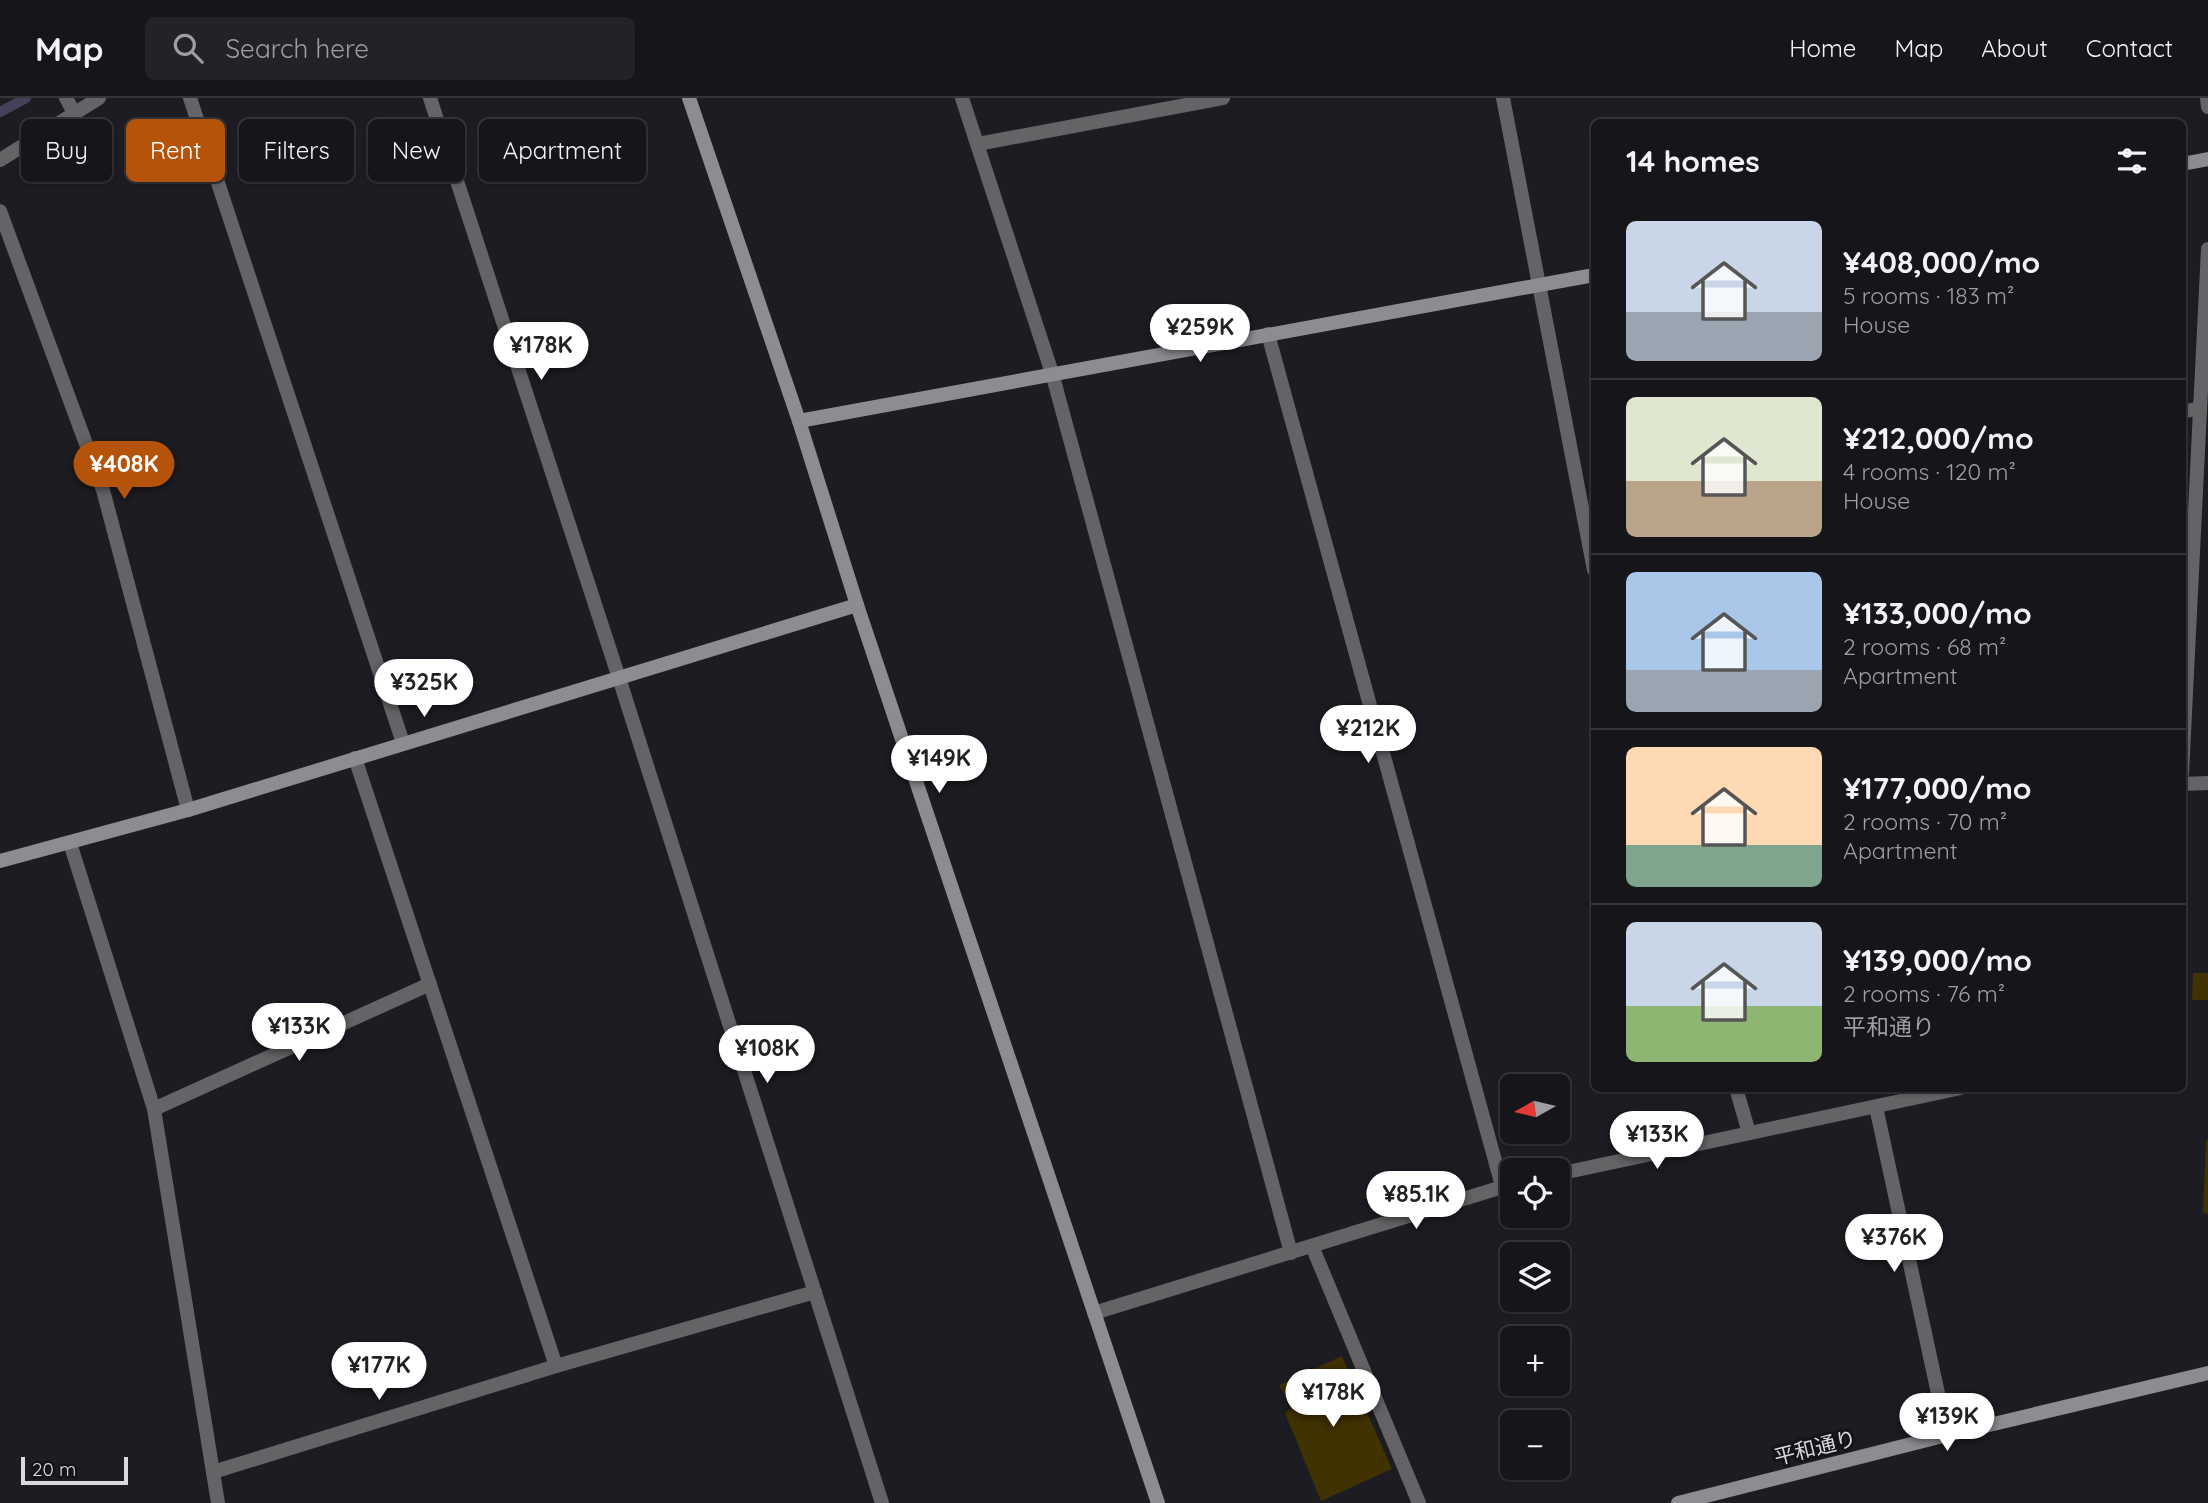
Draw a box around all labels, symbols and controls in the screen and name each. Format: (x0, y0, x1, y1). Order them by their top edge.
search box (145, 17, 635, 80)
text: Map (35, 28, 103, 69)
icon: search (169, 29, 207, 67)
text: Search here (225, 32, 369, 65)
text: Home (1789, 33, 1856, 63)
text: Map (1894, 33, 1943, 63)
text: About (1981, 33, 2048, 63)
text: Contact (2086, 33, 2173, 63)
chip: Buy (21, 119, 112, 182)
chip: Rent (126, 119, 225, 182)
chip: Filters (239, 119, 354, 182)
chip: New (368, 119, 465, 182)
chip: Apartment (479, 119, 646, 182)
text: 14 homes (1626, 142, 1760, 180)
icon: filters (2113, 142, 2151, 180)
text: ¥408,000/mo (1843, 243, 2040, 281)
icon: home (1682, 249, 1766, 333)
text: 5 rooms · 183 m² (1843, 281, 2014, 310)
pin: ¥259K (1151, 304, 1249, 364)
text: House (1843, 310, 1910, 339)
text: ¥259K (1166, 312, 1234, 341)
pin: ¥178K (492, 322, 590, 382)
text: ¥178K (510, 330, 572, 359)
text: ¥212,000/mo (1843, 419, 2034, 457)
icon: home (1682, 425, 1766, 509)
pin: ¥408K (75, 442, 173, 501)
text: ¥408K (89, 449, 159, 478)
text: 4 rooms · 120 m² (1843, 457, 2016, 486)
text: House (1843, 486, 1910, 515)
text: ¥133,000/mo (1843, 594, 2032, 632)
icon: home (1682, 600, 1766, 684)
text: 2 rooms · 68 m² (1843, 632, 2006, 661)
pin: ¥325K (375, 660, 473, 719)
text: Apartment (1843, 661, 1957, 690)
text: ¥325K (390, 667, 458, 696)
pin: ¥212K (1319, 706, 1417, 765)
text: ¥212K (1336, 713, 1400, 742)
pin: ¥149K (890, 736, 988, 795)
text: ¥149K (907, 743, 971, 772)
text: ¥177,000/mo (1843, 769, 2032, 807)
icon: home (1682, 775, 1766, 859)
text: 2 rooms · 70 m² (1843, 807, 2007, 836)
text: Apartment (1843, 836, 1957, 865)
text: ¥139,000/mo (1843, 941, 2032, 979)
icon: home (1682, 950, 1766, 1034)
text: 2 rooms · 76 m² (1843, 979, 2005, 1008)
pin: ¥133K (250, 1004, 348, 1063)
text: ¥133K (268, 1011, 330, 1040)
text: 平和通り (1843, 1012, 1935, 1041)
pin: ¥108K (718, 1026, 816, 1085)
text: ¥108K (735, 1033, 799, 1062)
north arrow (1500, 1074, 1570, 1144)
map controls (1500, 1074, 1570, 1480)
pin: ¥133K (1608, 1112, 1706, 1171)
text: ¥133K (1626, 1119, 1688, 1148)
button: locate (1500, 1158, 1570, 1228)
pin: ¥85.1K (1359, 1172, 1473, 1231)
text: ¥85.1K (1382, 1179, 1450, 1208)
pin: ¥376K (1845, 1214, 1943, 1274)
text: ¥376K (1861, 1222, 1927, 1251)
button: layers (1500, 1242, 1570, 1312)
button: + (1500, 1326, 1570, 1396)
pin: ¥177K (330, 1342, 428, 1402)
text: ¥177K (348, 1350, 410, 1379)
pin: ¥178K (1284, 1370, 1382, 1429)
text: ¥178K (1302, 1377, 1364, 1406)
pin: ¥139K (1898, 1394, 1996, 1453)
text: ¥139K (1915, 1401, 1979, 1430)
button: − (1500, 1410, 1570, 1480)
street label: 平和通り (1771, 1424, 1859, 1470)
scale bar (21, 1454, 128, 1486)
text: 20 m (32, 1457, 76, 1481)

